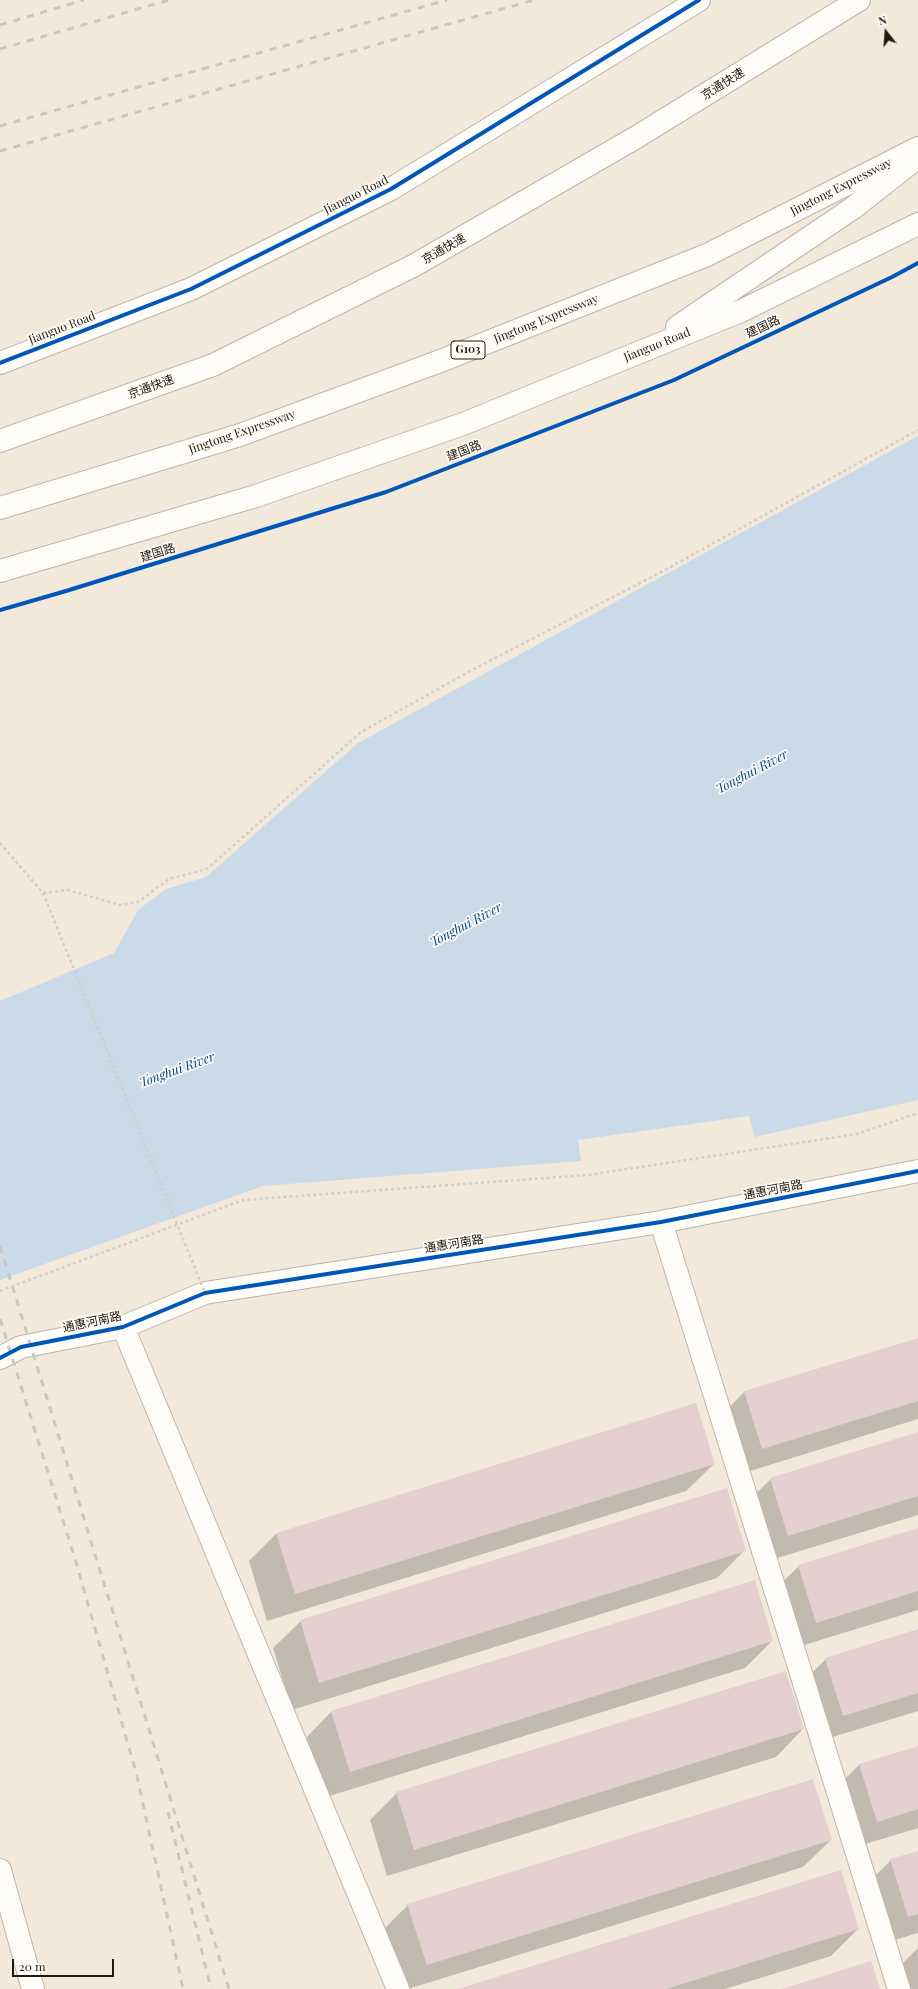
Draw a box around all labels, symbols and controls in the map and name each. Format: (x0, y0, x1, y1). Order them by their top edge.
north arrow (866, 12, 906, 52)
text: N (876, 12, 888, 28)
street label: 京通快速 (699, 65, 747, 103)
street label: Jingtong Expressway (788, 155, 894, 219)
street label: Jianguo Road (321, 173, 391, 217)
street label: 京通快速 (420, 231, 468, 267)
street label: Jingtong Expressway (492, 291, 600, 347)
street label: Jianguo Road (26, 309, 98, 347)
street label: 建国路 (744, 313, 782, 341)
street label: Jianguo Road (622, 325, 692, 365)
road number: G103 (451, 341, 485, 359)
street label: 京通快速 (126, 372, 176, 402)
street label: Jingtong Expressway (187, 407, 297, 457)
street label: 建国路 (445, 438, 483, 464)
street label: 建国路 (139, 541, 177, 565)
water label: Tonghui River (714, 747, 790, 797)
water label: Tonghui River (428, 900, 504, 950)
water label: Tonghui River (137, 1049, 217, 1091)
street label: 通惠河南路 (742, 1177, 804, 1203)
street label: 通惠河南路 (423, 1232, 485, 1256)
street label: 通惠河南路 (61, 1309, 123, 1335)
scale bar (14, 1951, 116, 1977)
text: 20 m (19, 1958, 46, 1974)

